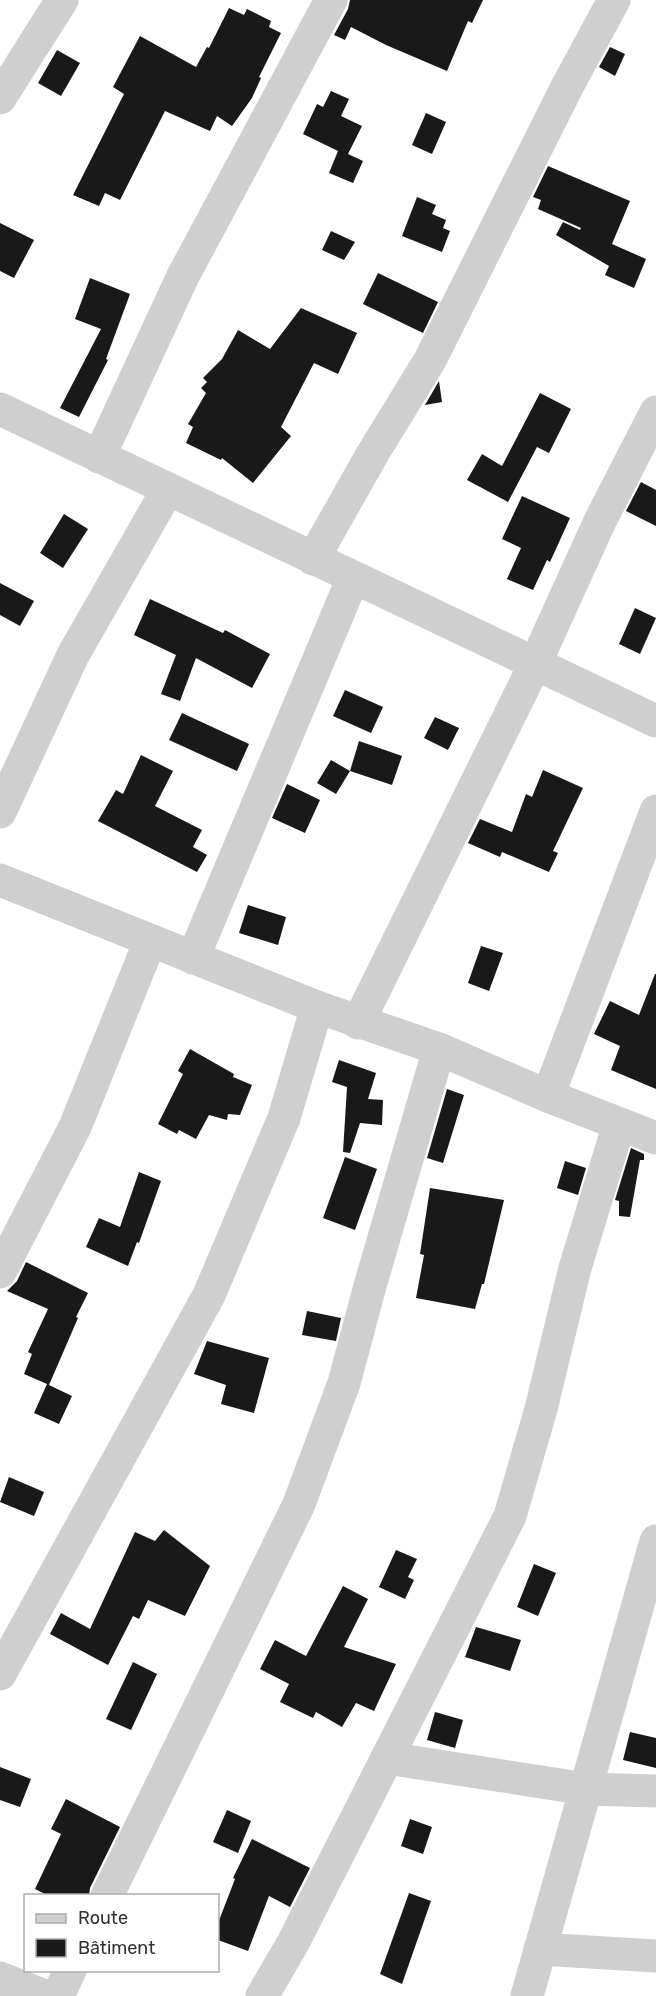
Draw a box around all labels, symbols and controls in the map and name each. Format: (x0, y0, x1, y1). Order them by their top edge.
legend (24, 1894, 219, 1972)
text: Route (78, 1907, 128, 1929)
text: Bâtiment (78, 1937, 155, 1959)

